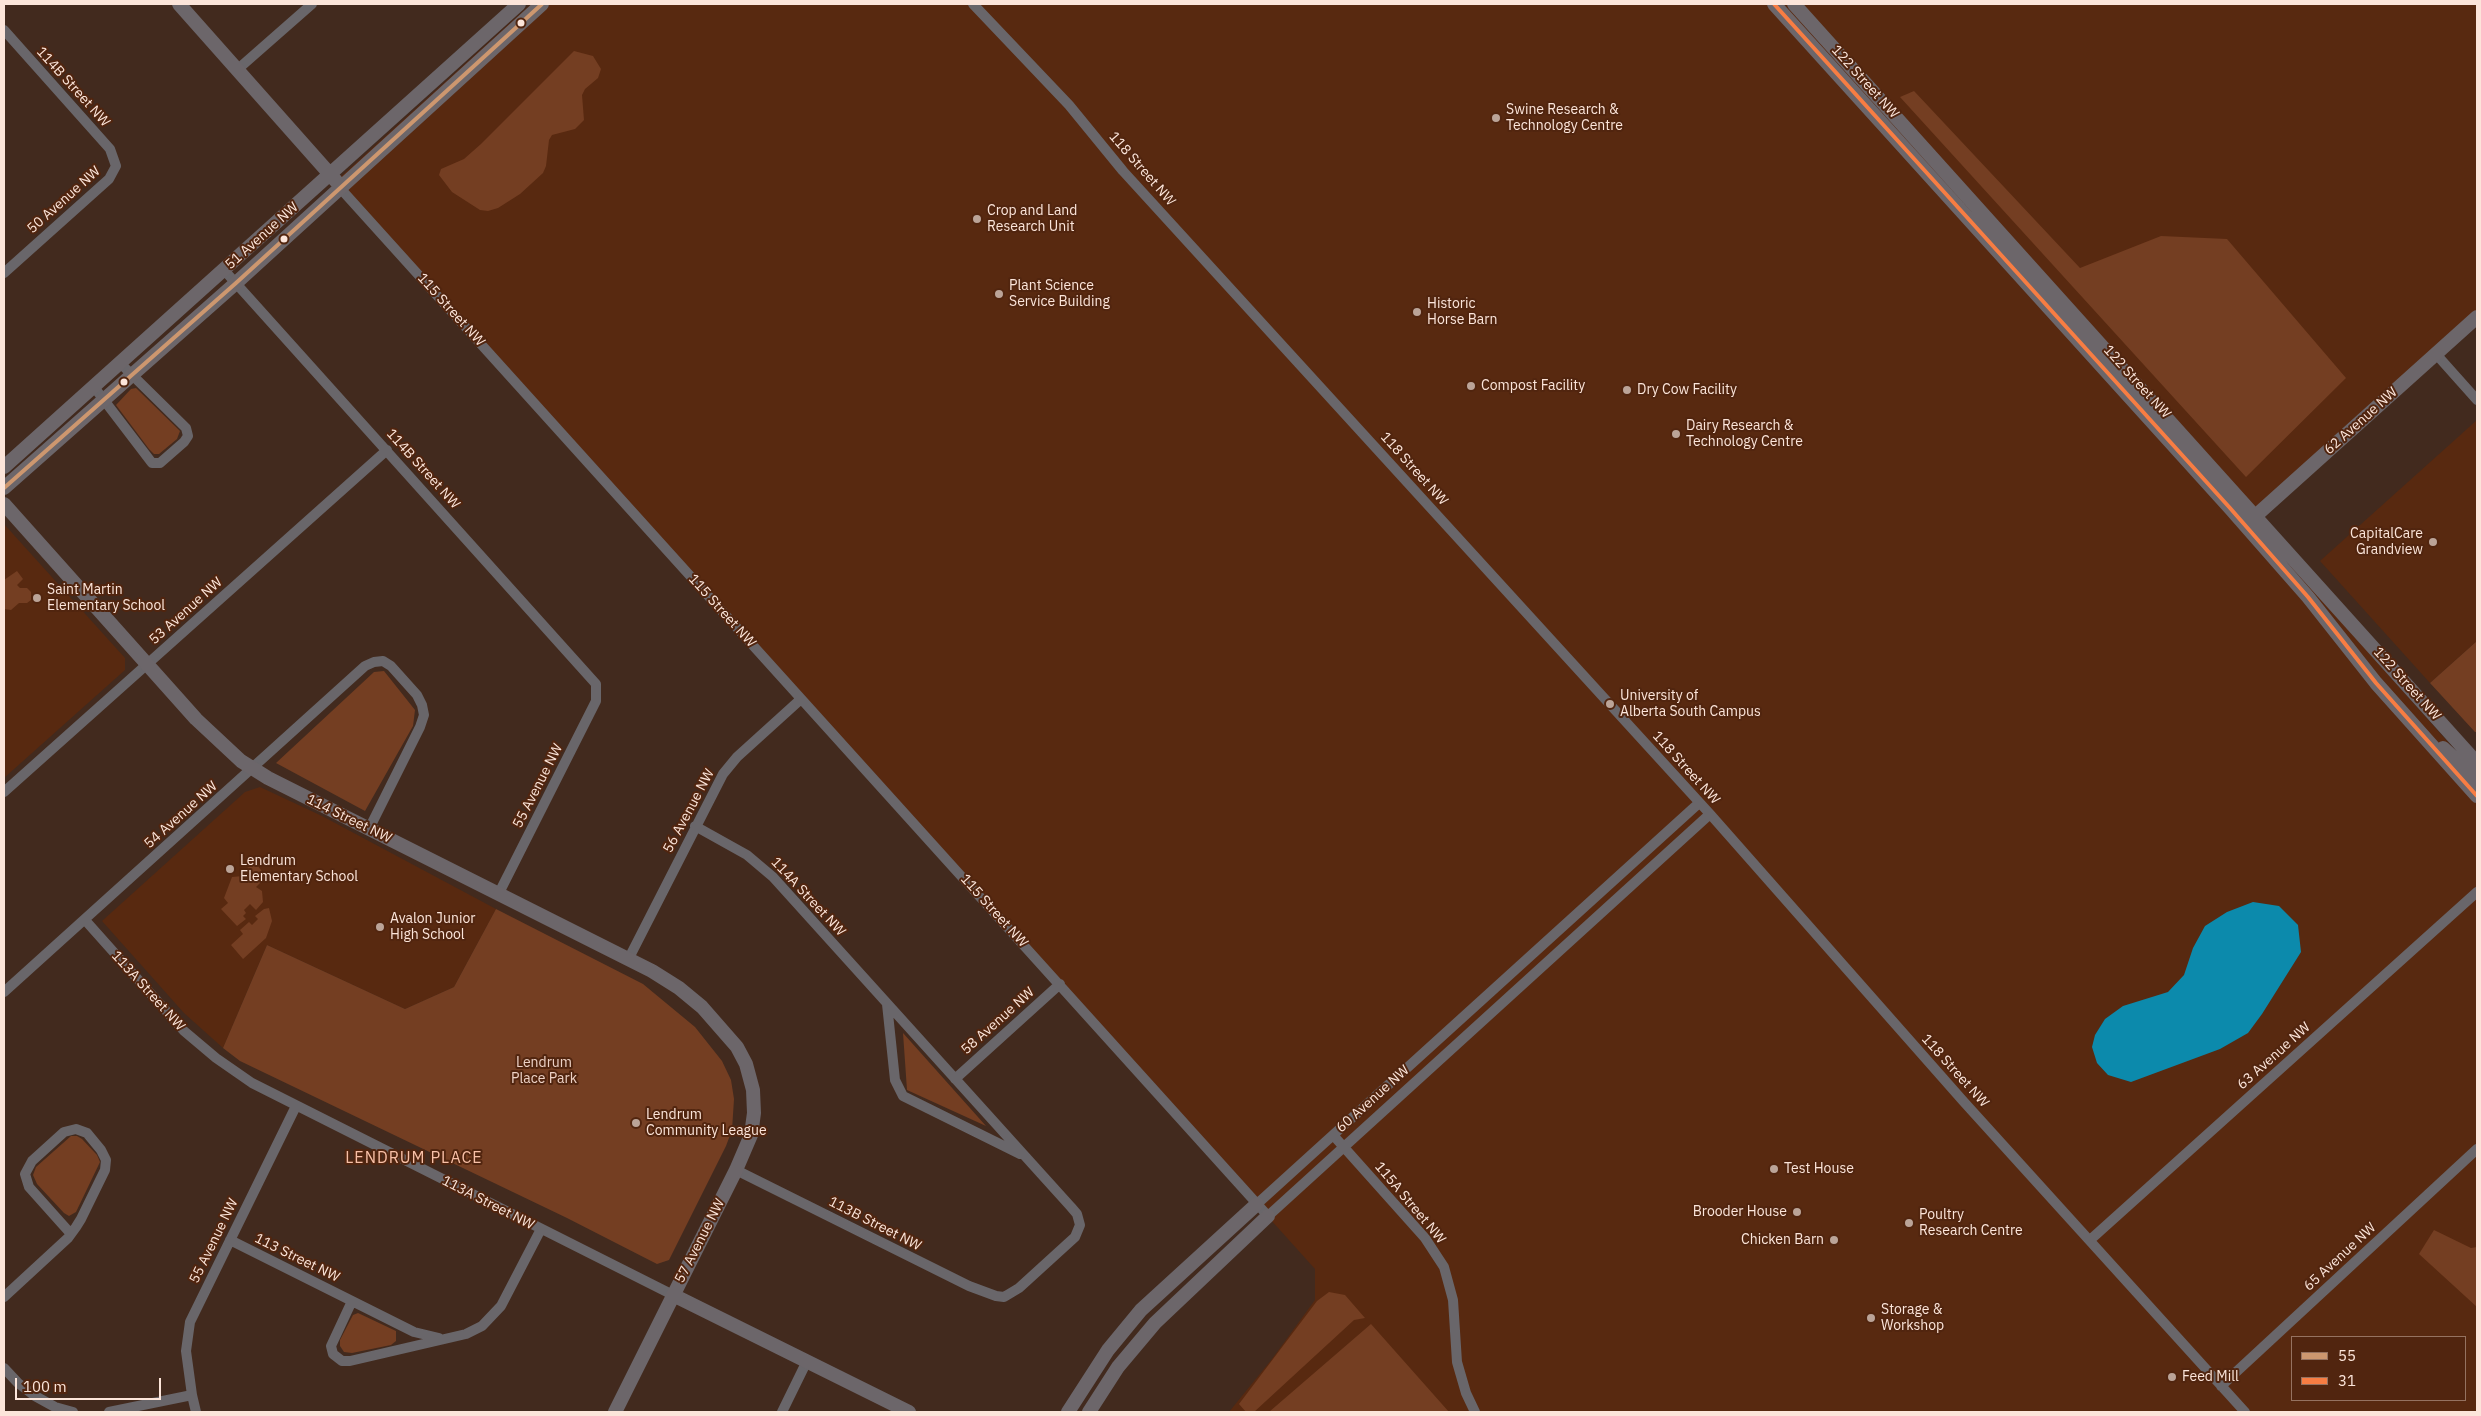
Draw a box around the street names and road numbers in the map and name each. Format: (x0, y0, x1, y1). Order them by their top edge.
street label: 122 Street NW (1828, 42, 1902, 122)
street label: 114B Street NW (33, 44, 113, 130)
street label: 118 Street NW (1105, 129, 1179, 209)
street label: 50 Avenue NW (24, 163, 104, 237)
street label: 51 Avenue NW (222, 199, 302, 273)
street label: 115 Street NW (414, 270, 488, 350)
street label: 122 Street NW (2100, 342, 2174, 422)
street label: 62 Avenue NW (2321, 384, 2401, 458)
street label: 114B Street NW (383, 426, 463, 512)
street label: 118 Street NW (1377, 429, 1451, 509)
street label: 115 Street NW (685, 571, 759, 651)
street label: 53 Avenue NW (146, 574, 226, 648)
street label: 122 Street NW (2370, 644, 2444, 724)
street label: 118 Street NW (1649, 728, 1723, 808)
street label: 55 Avenue NW (510, 741, 566, 831)
street label: 56 Avenue NW (660, 766, 718, 856)
street label: 54 Avenue NW (141, 778, 221, 852)
street label: 114 Street NW (304, 791, 394, 847)
street label: 114A Street NW (767, 854, 849, 940)
street label: 115 Street NW (957, 871, 1031, 951)
street label: 113A Street NW (108, 948, 188, 1034)
street label: 58 Avenue NW (958, 984, 1038, 1058)
street label: 63 Avenue NW (2234, 1019, 2314, 1093)
street label: 118 Street NW (1918, 1031, 1992, 1111)
street label: 60 Avenue NW (1333, 1062, 1413, 1136)
street label: 115A Street NW (1371, 1159, 1449, 1247)
street label: 113A Street NW (439, 1172, 537, 1234)
street label: 113B Street NW (826, 1193, 924, 1255)
street label: 55 Avenue NW (186, 1196, 242, 1286)
street label: 57 Avenue NW (672, 1196, 728, 1286)
street label: 65 Avenue NW (2300, 1219, 2380, 1295)
street label: 113 Street NW (252, 1230, 342, 1286)

